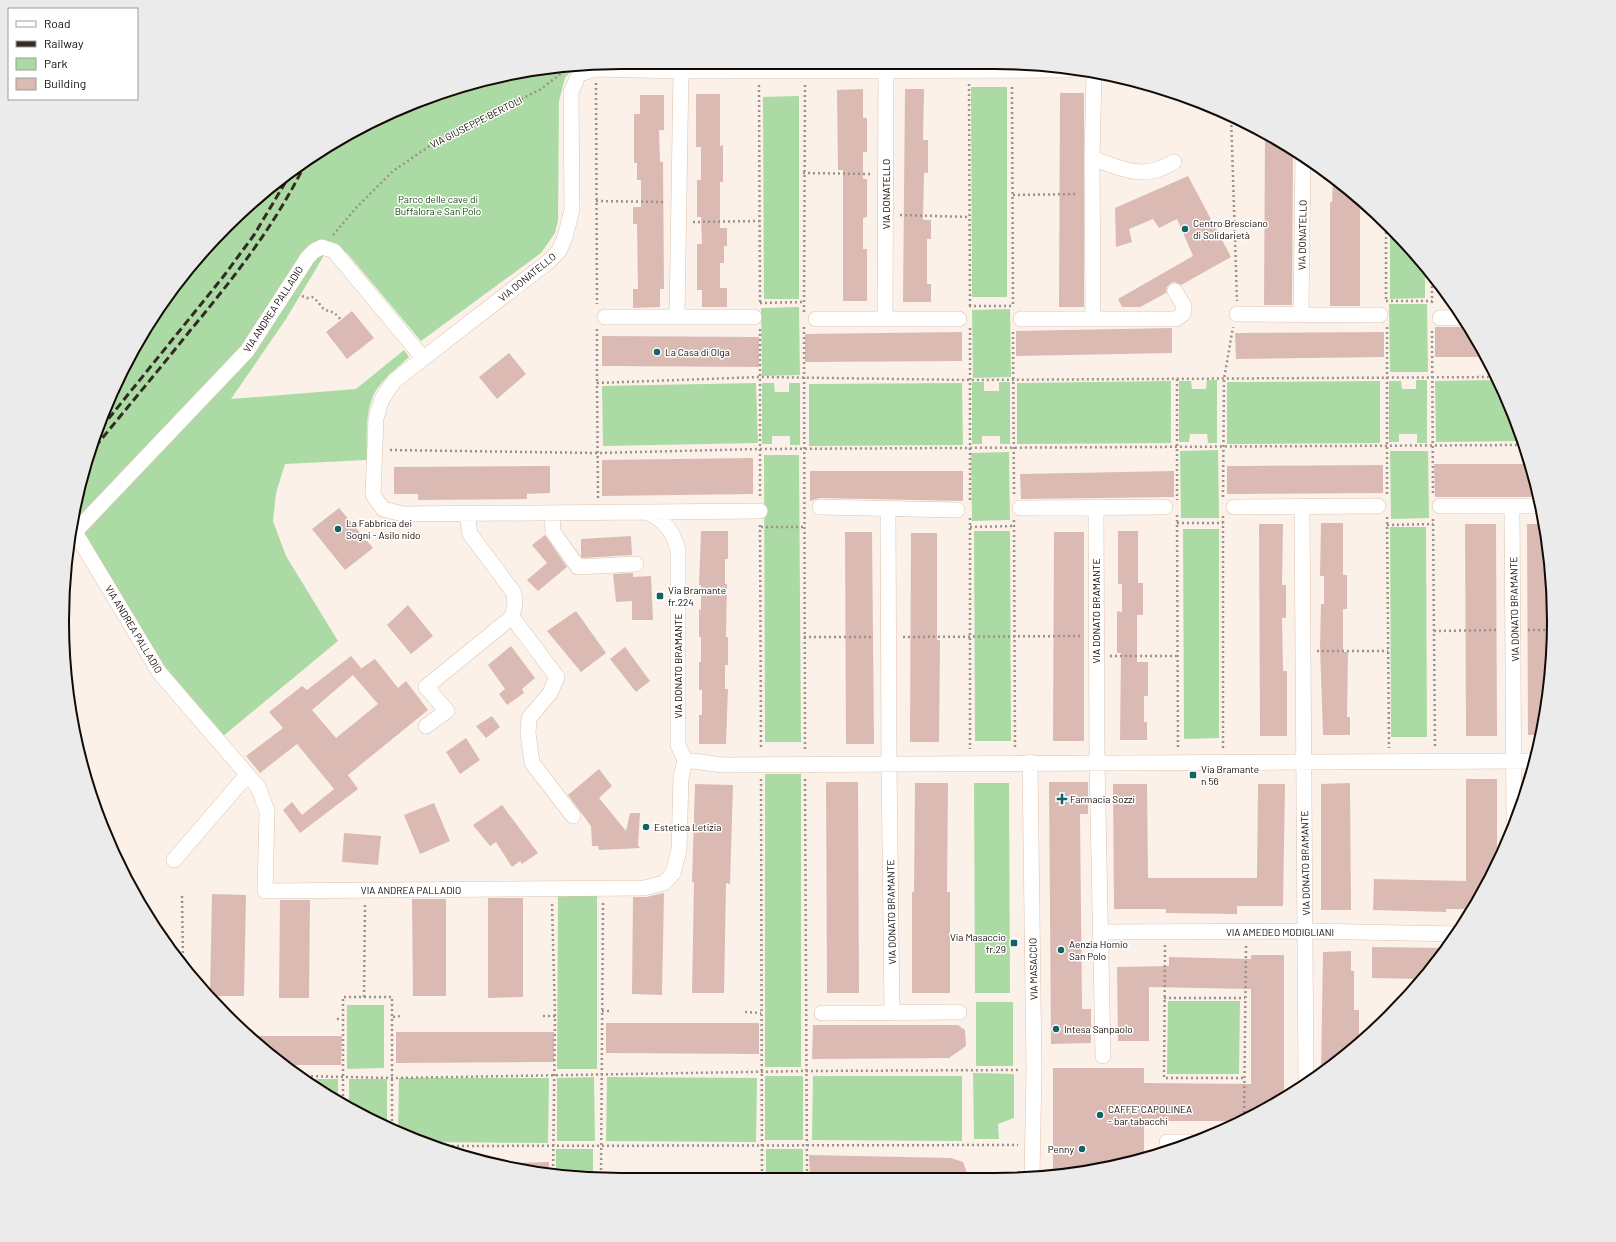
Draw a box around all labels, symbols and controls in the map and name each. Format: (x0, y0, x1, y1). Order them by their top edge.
legend (8, 8, 138, 100)
text: Road (44, 16, 71, 30)
text: Railway (44, 36, 84, 50)
text: Park (44, 56, 68, 70)
text: Building (44, 76, 86, 90)
street label: VIA GIUSEPPE BERTOLI (428, 94, 524, 150)
street label: VIA DONATELLO (880, 159, 892, 229)
park label: Parco delle cave di Buffalora e San Polo (395, 193, 481, 217)
street label: VIA DONATELLO (1295, 200, 1309, 270)
place label: Centro Bresciano di Solidarietà (1193, 217, 1268, 241)
marker: Centro Bresciano di Solidarietà (1180, 224, 1190, 234)
street label: VIA DONATELLO (496, 250, 558, 304)
street label: VIA ANDREA PALLADIO (241, 264, 305, 354)
place label: La Casa di Olga (665, 346, 730, 358)
marker: La Casa di Olga (652, 347, 662, 357)
place label: La Fabbrica dei Sogni - Asilo nido (346, 517, 421, 541)
marker: La Fabbrica dei Sogni - Asilo nido (333, 524, 343, 534)
street label: VIA DONATO BRAMANTE (1507, 556, 1521, 662)
street label: VIA DONATO BRAMANTE (1090, 558, 1102, 664)
street label: VIA ANDREA PALLADIO (103, 583, 165, 675)
place label: Via Bramante fr.224 (668, 584, 726, 608)
marker: Via Bramante fr.224 (655, 591, 665, 601)
street label: VIA DONATO BRAMANTE (672, 613, 684, 719)
place label: Via Bramante n 56 (1201, 763, 1259, 787)
marker: Via Bramante n 56 (1188, 770, 1198, 780)
place label: Farmacia Sozzi (1070, 793, 1135, 805)
marker: Farmacia Sozzi (1057, 794, 1067, 804)
street label: VIA DONATO BRAMANTE (1298, 810, 1312, 916)
place label: Estetica Letizia (654, 821, 721, 833)
marker: Estetica Letizia (641, 822, 651, 832)
street label: VIA DONATO BRAMANTE (884, 859, 898, 965)
street label: VIA ANDREA PALLADIO (361, 884, 461, 896)
street label: VIA AMEDEO MODIGLIANI (1226, 926, 1334, 938)
place label: Via Masaccio fr.29 (950, 931, 1006, 955)
marker: Via Masaccio fr.29 (1009, 938, 1019, 948)
street label: VIA MASACCIO (1026, 938, 1040, 1000)
place label: Aenzia Homio San Polo (1069, 938, 1128, 962)
marker: Aenzia Homio San Polo (1056, 945, 1066, 955)
place label: Intesa Sanpaolo (1064, 1023, 1133, 1035)
marker: Intesa Sanpaolo (1051, 1024, 1061, 1034)
place label: CAFFE' CAPOLINEA - bar tabacchi (1108, 1103, 1192, 1127)
marker: CAFFE' CAPOLINEA - bar tabacchi (1095, 1110, 1105, 1120)
place label: Penny (1048, 1143, 1074, 1155)
marker: Penny (1077, 1144, 1087, 1154)

